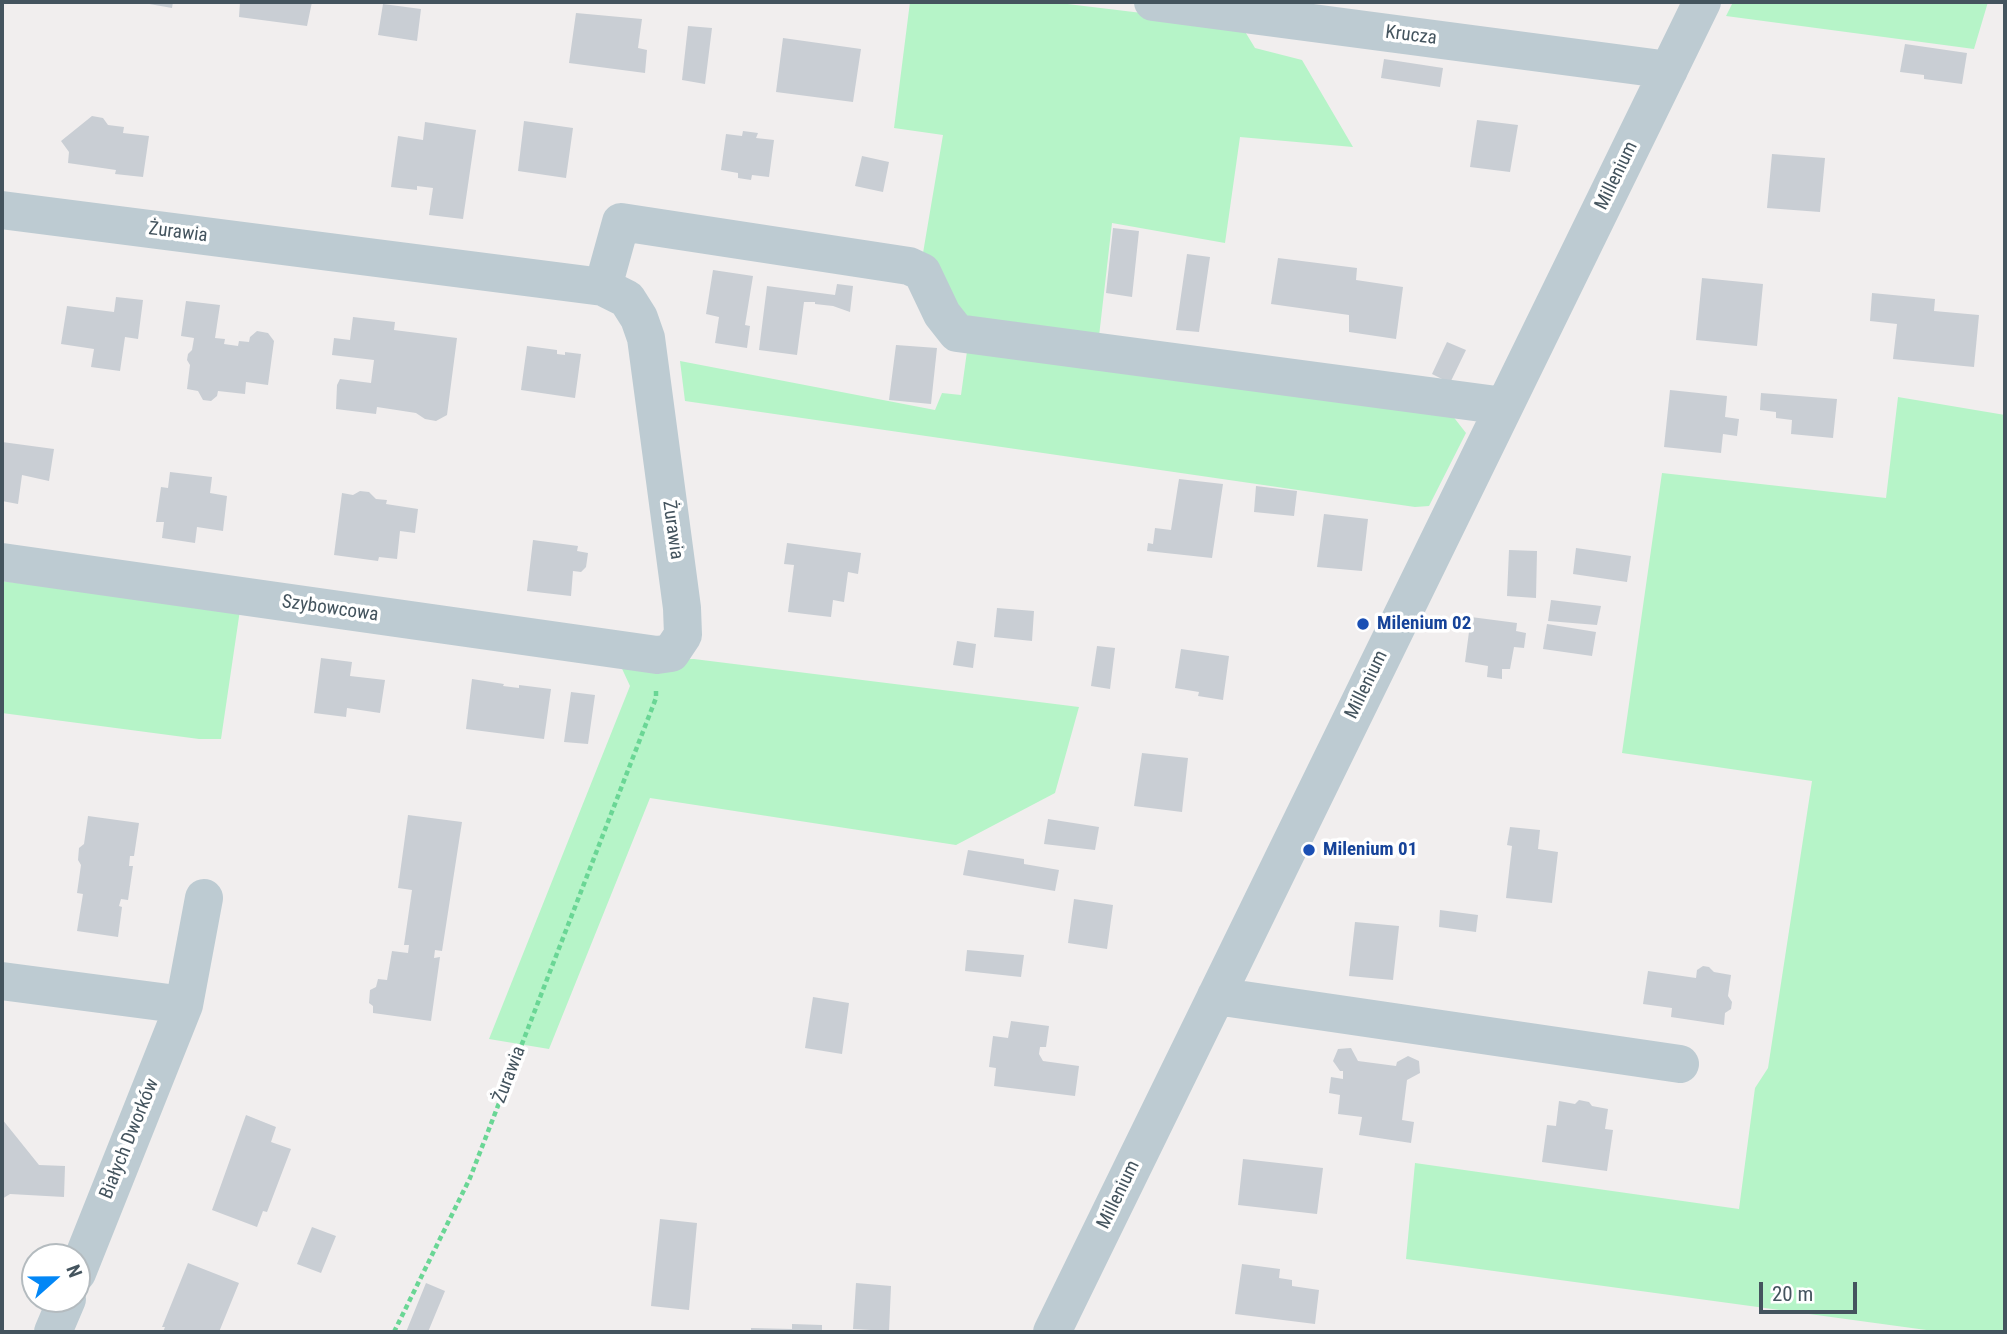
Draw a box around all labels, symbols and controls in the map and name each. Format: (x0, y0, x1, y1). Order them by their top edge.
street label: Krucza (1384, 22, 1438, 50)
street label: Millenium (1591, 138, 1643, 214)
street label: Żurawia (147, 218, 209, 248)
street label: Żurawia (657, 499, 687, 561)
street label: Szybowcowa (280, 591, 380, 627)
place label: Milenium 02 (1377, 613, 1471, 635)
marker: Milenium 02 (1355, 616, 1371, 632)
street label: Millenium (1341, 647, 1393, 723)
place label: Milenium 01 (1323, 839, 1417, 861)
marker: Milenium 01 (1301, 842, 1317, 858)
street label: Żurawia (489, 1043, 531, 1107)
street label: Białych Dworków (96, 1076, 164, 1202)
street label: Millenium (1093, 1157, 1145, 1233)
north arrow (21, 1243, 91, 1313)
text: N (61, 1261, 87, 1281)
scale bar (1762, 1268, 1860, 1312)
text: 20 m (1772, 1282, 1813, 1306)

